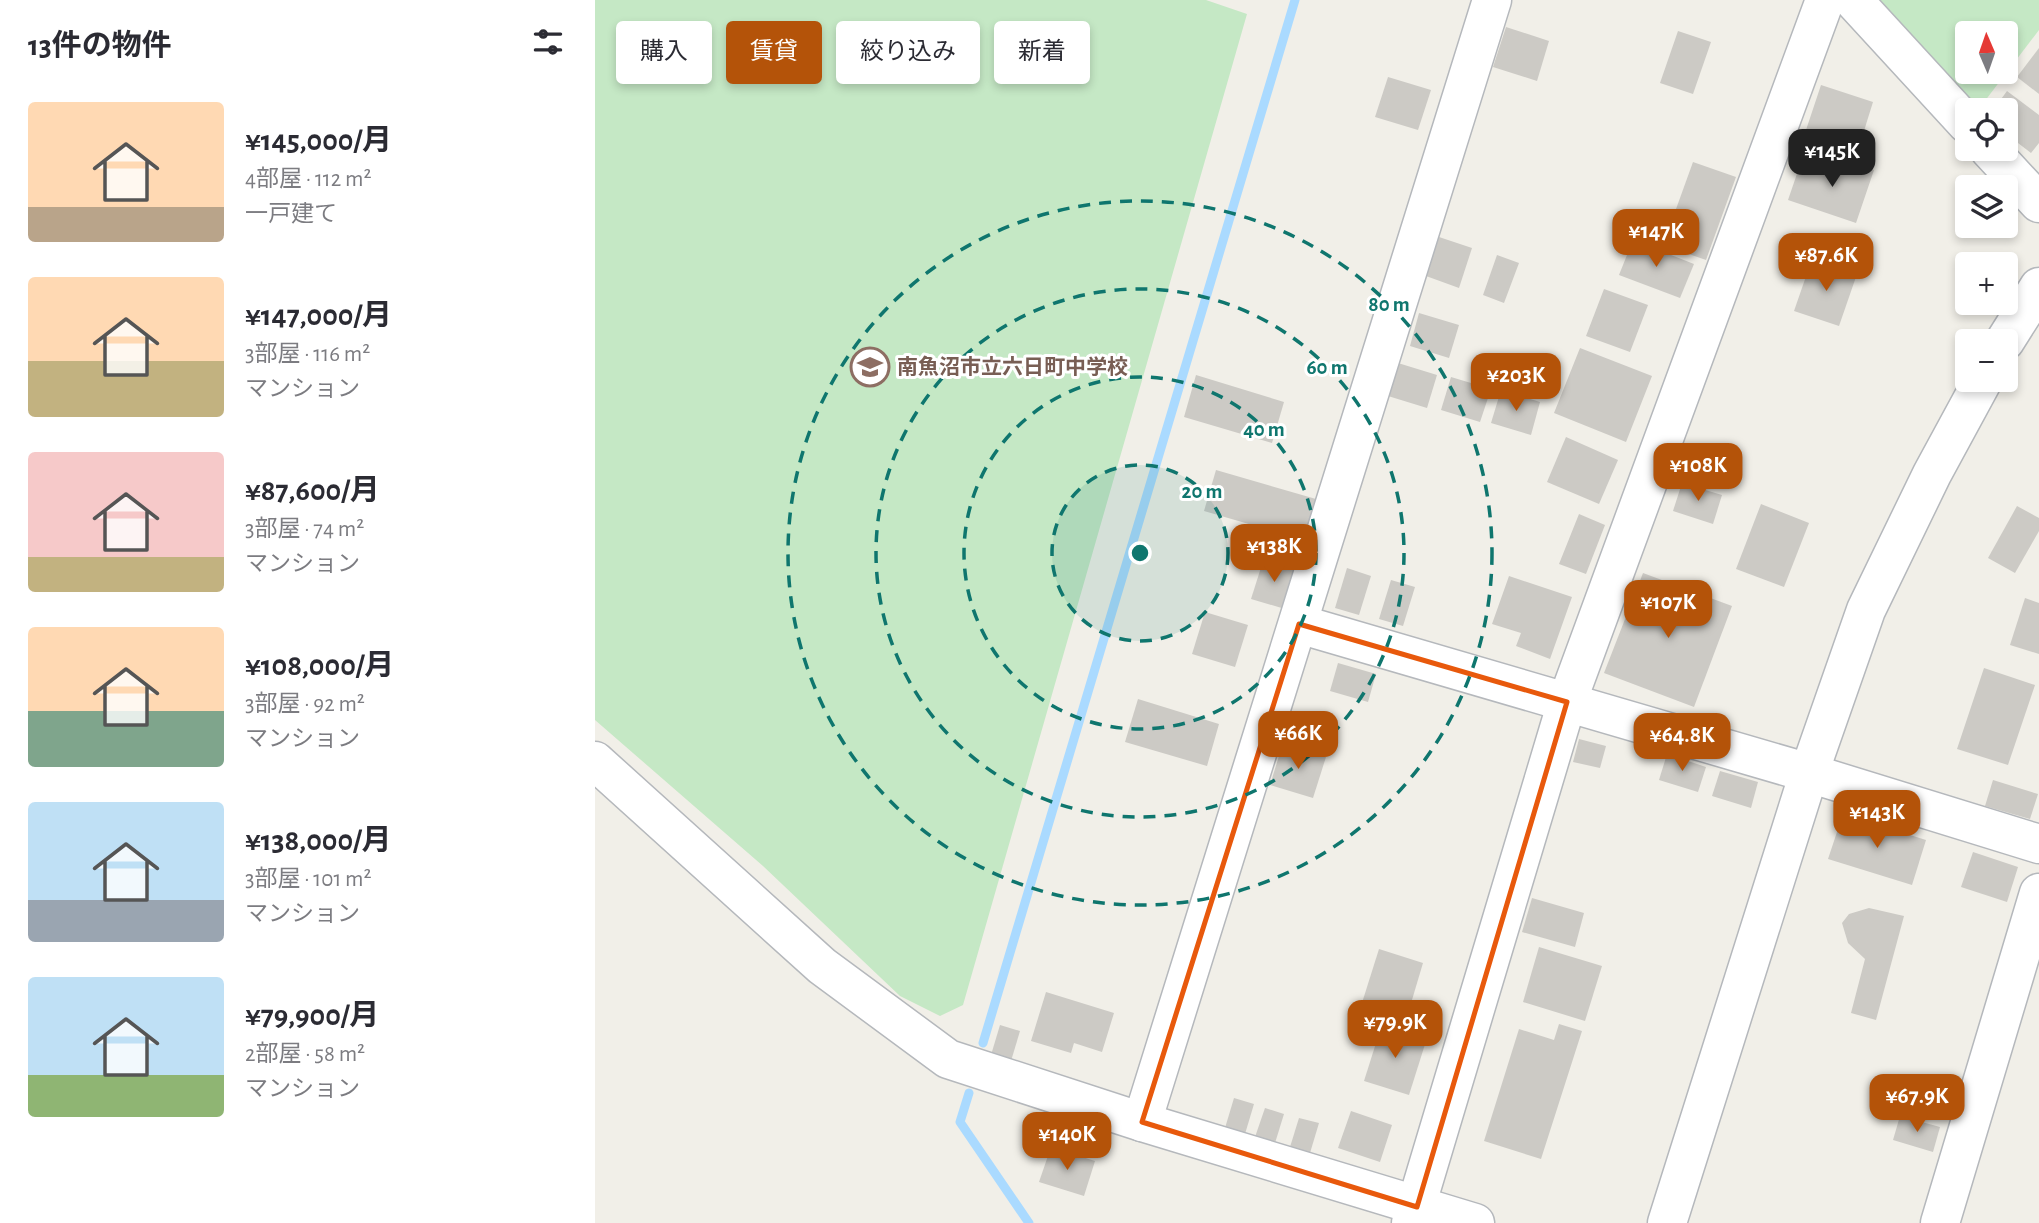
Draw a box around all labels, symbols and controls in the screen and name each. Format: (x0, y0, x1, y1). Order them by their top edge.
chip: 購入 (616, 21, 712, 84)
chip: 賃貸 (726, 21, 822, 84)
chip: 絞り込み (836, 21, 980, 84)
chip: 新着 (994, 21, 1090, 84)
north arrow (1955, 21, 2018, 84)
map controls (1955, 21, 2018, 392)
icon: filters (529, 23, 567, 61)
text: 13件の物件 (28, 31, 172, 61)
button: locate (1955, 98, 2018, 161)
text: ¥145,000/月 (245, 126, 392, 156)
icon: home (84, 130, 168, 214)
pin: ¥145K (1783, 130, 1881, 189)
text: ¥145K (1804, 140, 1860, 163)
text: 4部屋 · 112 m² (245, 168, 371, 191)
button: layers (1955, 175, 2018, 238)
text: 一戸建て (245, 203, 337, 226)
pin: ¥147K (1607, 210, 1705, 269)
text: ¥147K (1628, 220, 1684, 243)
pin: ¥87.6K (1769, 233, 1883, 293)
text: ¥87.6K (1794, 244, 1858, 267)
button: + (1955, 252, 2018, 315)
text: 80 m (1368, 294, 1410, 315)
text: ¥147,000/月 (245, 301, 392, 331)
icon: home (84, 305, 168, 389)
button: − (1955, 329, 2018, 392)
text: 3部屋 · 116 m² (245, 343, 370, 366)
school or university icon: 南魚沼市立六日町中学校 (849, 346, 891, 388)
pin: ¥203K (1467, 354, 1565, 413)
place label: 南魚沼市立六日町中学校 (897, 355, 1128, 378)
text: 60 m (1306, 357, 1348, 378)
text: ¥203K (1487, 364, 1545, 387)
text: マンション (245, 378, 360, 401)
text: 40 m (1243, 419, 1285, 440)
pin: ¥108K (1649, 444, 1747, 503)
text: ¥108K (1669, 454, 1727, 477)
text: ¥87,600/月 (245, 476, 380, 506)
icon: home (84, 480, 168, 564)
text: 20 m (1182, 481, 1222, 502)
text: 3部屋 · 74 m² (245, 518, 364, 541)
pin: ¥138K (1225, 524, 1323, 584)
text: ¥138K (1246, 535, 1302, 558)
centre of rings (1128, 541, 1152, 565)
text: マンション (245, 553, 360, 576)
pin: ¥107K (1619, 580, 1717, 640)
text: ¥107K (1640, 591, 1696, 614)
text: ¥108,000/月 (245, 651, 394, 681)
icon: home (84, 655, 168, 739)
text: 3部屋 · 92 m² (245, 693, 365, 716)
pin: ¥66K (1257, 712, 1339, 771)
pin: ¥64.8K (1625, 714, 1739, 773)
text: ¥66K (1274, 722, 1322, 745)
text: ¥64.8K (1650, 724, 1714, 747)
text: マンション (245, 728, 360, 751)
pin: ¥143K (1828, 790, 1926, 850)
text: ¥143K (1849, 801, 1905, 824)
text: ¥138,000/月 (245, 826, 392, 856)
icon: home (84, 830, 168, 914)
text: 3部屋 · 101 m² (245, 868, 372, 891)
text: マンション (245, 903, 360, 926)
pin: ¥79.9K (1338, 1000, 1452, 1060)
text: ¥79,900/月 (245, 1001, 379, 1031)
icon: home (84, 1005, 168, 1089)
text: ¥79.9K (1364, 1011, 1426, 1034)
text: 2部屋 · 58 m² (245, 1043, 365, 1066)
pin: ¥67.9K (1860, 1074, 1974, 1134)
text: マンション (245, 1078, 360, 1101)
text: ¥67.9K (1886, 1085, 1948, 1108)
pin: ¥140K (1018, 1112, 1116, 1172)
text: ¥140K (1038, 1123, 1096, 1146)

